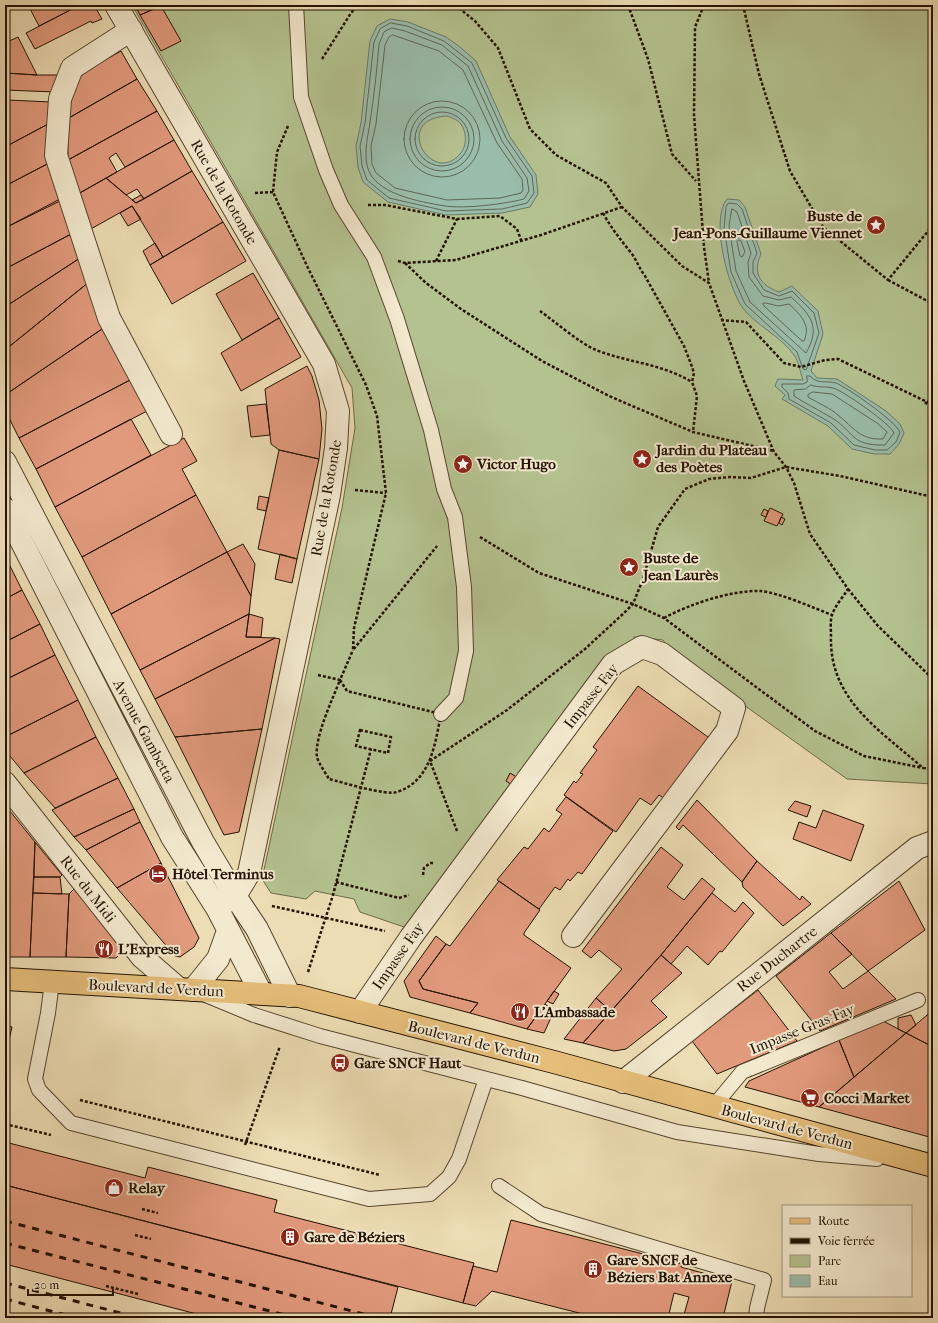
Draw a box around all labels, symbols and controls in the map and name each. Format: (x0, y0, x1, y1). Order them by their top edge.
street label: Rue de la Rotonde (187, 136, 262, 248)
place label: Buste de Jean-Pons-Guillaume Viennet (672, 207, 863, 242)
place icon: Buste de Jean-Pons-Guillaume Viennet (865, 214, 887, 236)
street label: Rue de la Rotonde (307, 438, 345, 558)
place label: Jardin du Plateau des Poètes (654, 441, 768, 476)
place icon: Jardin du Plateau des Poètes (631, 448, 653, 470)
place icon: Victor Hugo (452, 453, 474, 475)
place label: Victor Hugo (476, 455, 556, 473)
place label: Buste de Jean Laurès (641, 549, 719, 584)
place icon: Buste de Jean Laurès (618, 556, 640, 578)
street label: Impasse Fay (560, 659, 623, 732)
street label: Avenue Gambetta (109, 675, 179, 787)
street label: Rue du Midi (56, 852, 120, 927)
hotel icon: Hôtel Terminus (147, 863, 169, 885)
place label: Hôtel Terminus (172, 865, 274, 883)
street label: Impasse Fay (368, 918, 428, 993)
street label: Rue Duchartre (733, 922, 821, 996)
restaurant icon: L'Express (93, 938, 115, 960)
place label: L'Express (118, 940, 180, 958)
street label: Boulevard de Verdun (88, 975, 224, 1001)
street label: Impasse Gras-Fay (747, 999, 858, 1058)
restaurant icon: L'Ambassade (509, 1001, 531, 1023)
place label: L'Ambassade (534, 1003, 616, 1021)
street label: Boulevard de Verdun (406, 1017, 542, 1067)
bus stop icon: Gare SNCF Haut (329, 1052, 351, 1074)
place label: Gare SNCF Haut (354, 1054, 462, 1072)
supermarket icon: Cocci Market (799, 1087, 821, 1109)
place label: Cocci Market (824, 1089, 910, 1107)
street label: Boulevard de Verdun (719, 1101, 855, 1153)
shop icon: Relay (103, 1177, 125, 1199)
place label: Relay (128, 1179, 166, 1197)
legend (782, 1205, 912, 1297)
text: Route (818, 1214, 850, 1228)
building icon: Gare de Béziers (279, 1226, 301, 1248)
place label: Gare de Béziers (304, 1228, 405, 1246)
text: Voie ferrée (817, 1234, 875, 1248)
place label: Gare SNCF de Béziers Bat Annexe (607, 1251, 733, 1286)
text: Parc (818, 1254, 841, 1268)
building icon: Gare SNCF de Béziers Bat Annexe (582, 1258, 604, 1280)
scale bar (28, 1271, 113, 1297)
text: Eau (818, 1274, 838, 1288)
text: 20 m (34, 1278, 59, 1292)

